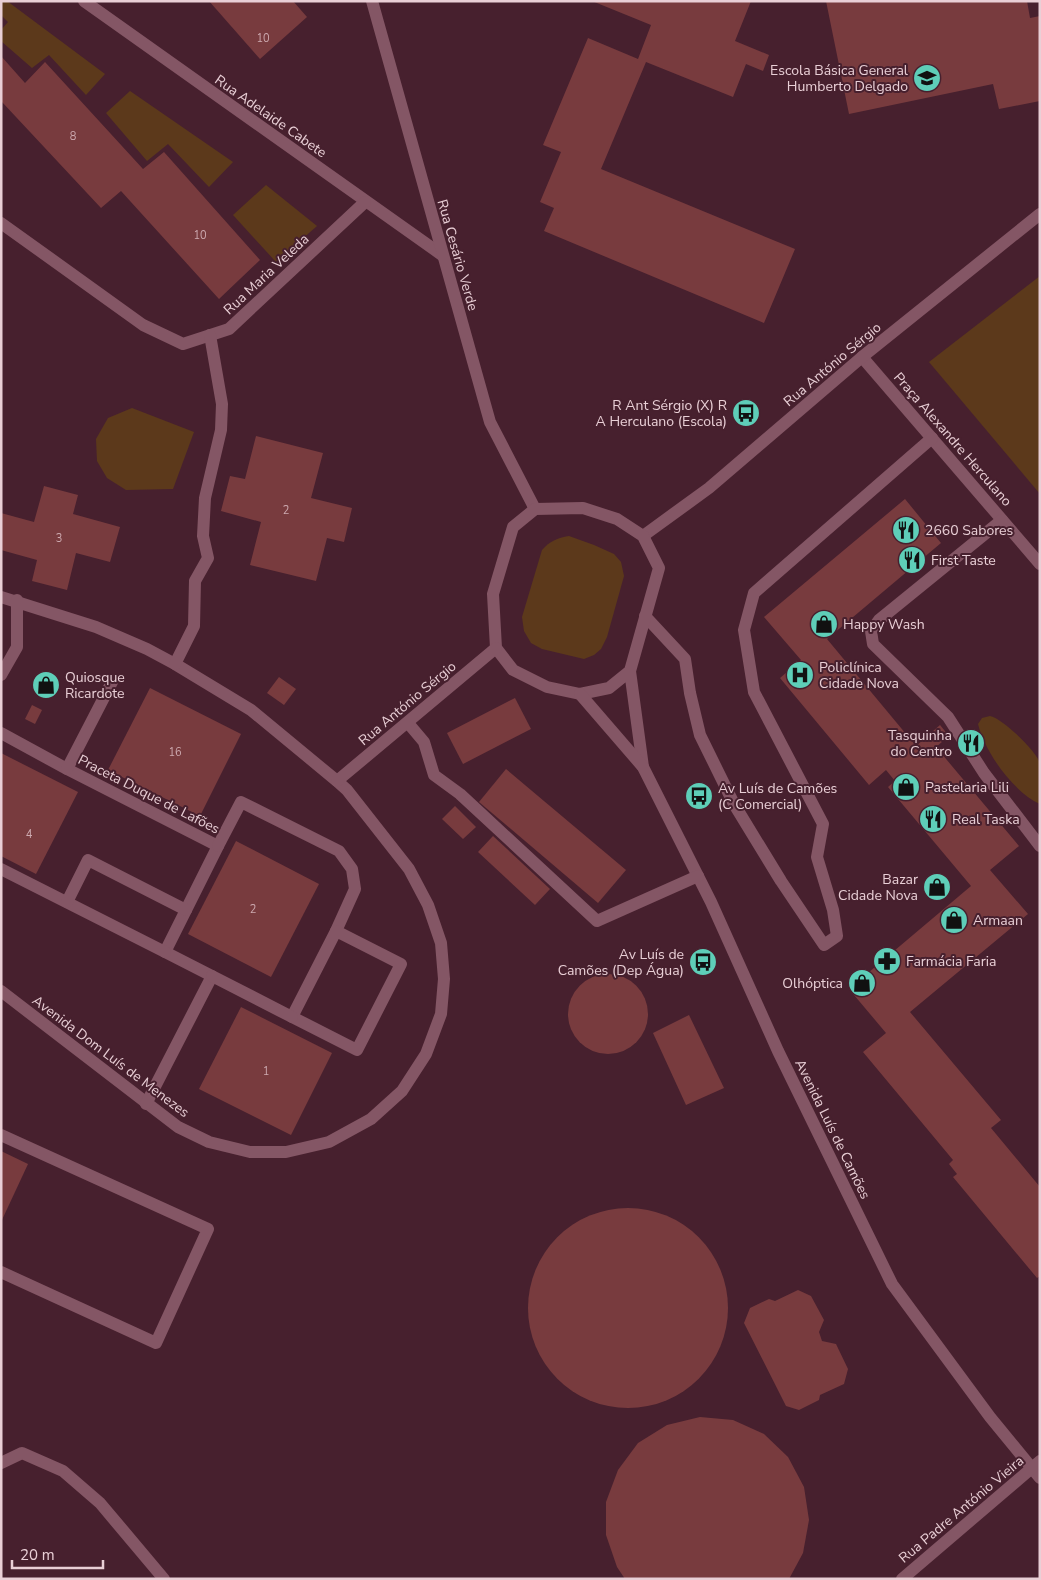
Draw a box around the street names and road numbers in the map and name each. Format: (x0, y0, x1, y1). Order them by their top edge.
street label: Rua Adelaide Cabete (211, 71, 330, 162)
street label: Rua Cesário Verde (433, 197, 483, 313)
street label: Rua Maria Veleda (220, 230, 313, 319)
street label: Rua António Sérgio (780, 318, 885, 411)
street label: Praça Alexandre Herculano (889, 368, 1016, 510)
street label: Rua António Sérgio (355, 657, 460, 750)
street label: Praceta Duque de Lafões (75, 750, 223, 839)
street label: Avenida Dom Luís de Menezes (28, 991, 193, 1122)
street label: Avenida Luís de Camões (790, 1056, 875, 1203)
street label: Rua Padre António Vieira (895, 1451, 1028, 1567)

